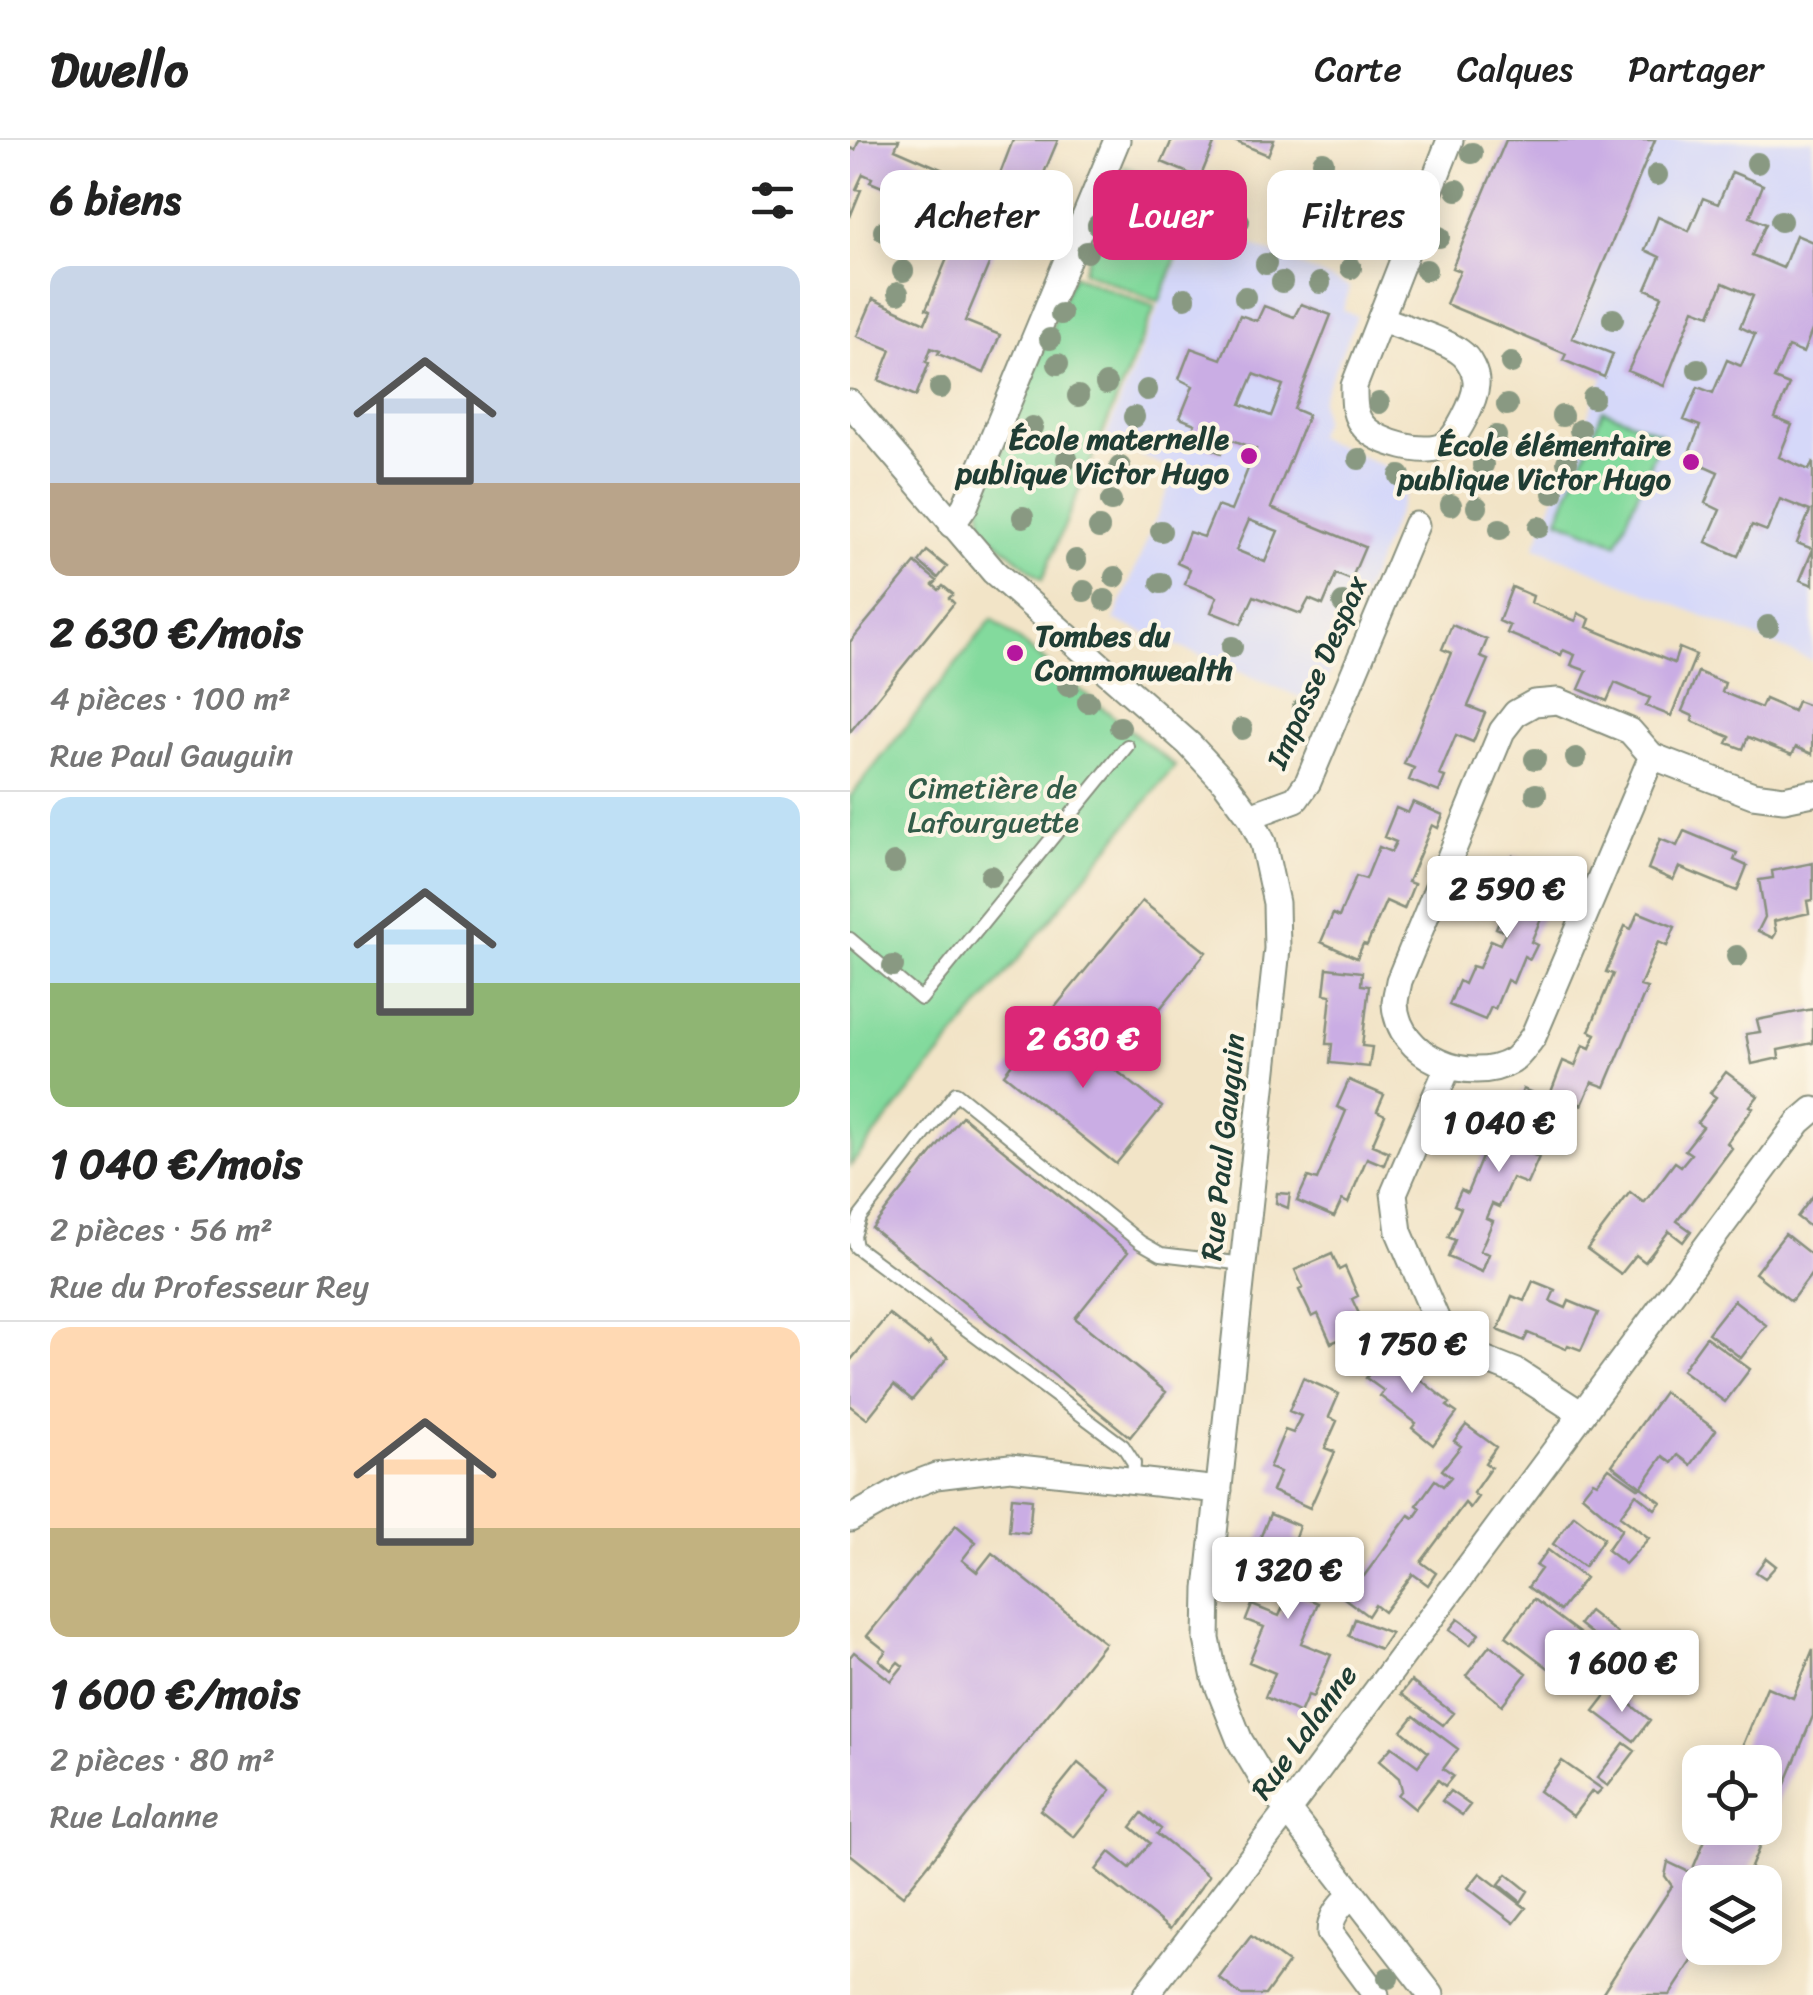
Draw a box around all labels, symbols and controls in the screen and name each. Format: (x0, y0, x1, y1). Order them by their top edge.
text: Dwello (50, 27, 188, 112)
text: Carte (1315, 38, 1402, 100)
text: Calques (1457, 38, 1573, 100)
text: Partager (1628, 38, 1763, 100)
text: 6 biens (50, 163, 181, 237)
chip: Acheter (880, 170, 1073, 260)
chip: Louer (1093, 170, 1247, 260)
chip: Filtres (1267, 170, 1440, 260)
icon: filters (745, 173, 800, 228)
icon: home (335, 331, 515, 511)
place label: École maternelle publique Victor Hugo (954, 412, 1230, 500)
place label: École élémentaire publique Victor Hugo (1396, 418, 1672, 506)
marker: École maternelle publique Victor Hugo (1238, 445, 1260, 467)
marker: École élémentaire publique Victor Hugo (1680, 451, 1702, 473)
street label: Impasse Despax (1250, 566, 1384, 779)
text: 2 630 €/mois (50, 596, 303, 670)
place label: Tombes du Commonwealth (1034, 609, 1233, 697)
marker: Tombes du Commonwealth (1004, 642, 1026, 664)
text: 4 pièces · 100 m² (50, 670, 291, 727)
text: Rue Paul Gauguin (50, 727, 293, 784)
park label: Cimetière de Lafourguette (907, 761, 1079, 849)
pin: 2 590 € (1415, 856, 1599, 941)
text: 2 590 € (1449, 860, 1565, 917)
icon: home (335, 862, 515, 1042)
pin: 2 630 € (991, 1006, 1175, 1091)
text: 2 630 € (1027, 1010, 1139, 1067)
street label: Rue Paul Gauguin (1184, 1031, 1262, 1263)
pin: 1 040 € (1407, 1090, 1591, 1175)
text: 1 040 € (1443, 1094, 1555, 1151)
text: 1 040 €/mois (50, 1127, 302, 1201)
text: 2 pièces · 56 m² (50, 1201, 273, 1258)
text: Rue du Professeur Rey (50, 1258, 369, 1315)
pin: 1 750 € (1320, 1311, 1504, 1396)
text: 1 750 € (1357, 1315, 1467, 1372)
icon: home (335, 1392, 515, 1572)
pin: 1 320 € (1196, 1537, 1380, 1622)
text: 1 320 € (1234, 1541, 1342, 1598)
pin: 1 600 € (1530, 1630, 1714, 1715)
text: 1 600 € (1567, 1634, 1677, 1691)
street label: Rue Lalanne (1236, 1652, 1372, 1812)
text: 1 600 €/mois (50, 1657, 300, 1731)
text: 2 pièces · 80 m² (50, 1731, 275, 1788)
map controls (1682, 1745, 1782, 1965)
button: locate (1682, 1745, 1782, 1845)
text: Rue Lalanne (50, 1788, 218, 1845)
button: layers (1682, 1865, 1782, 1965)

